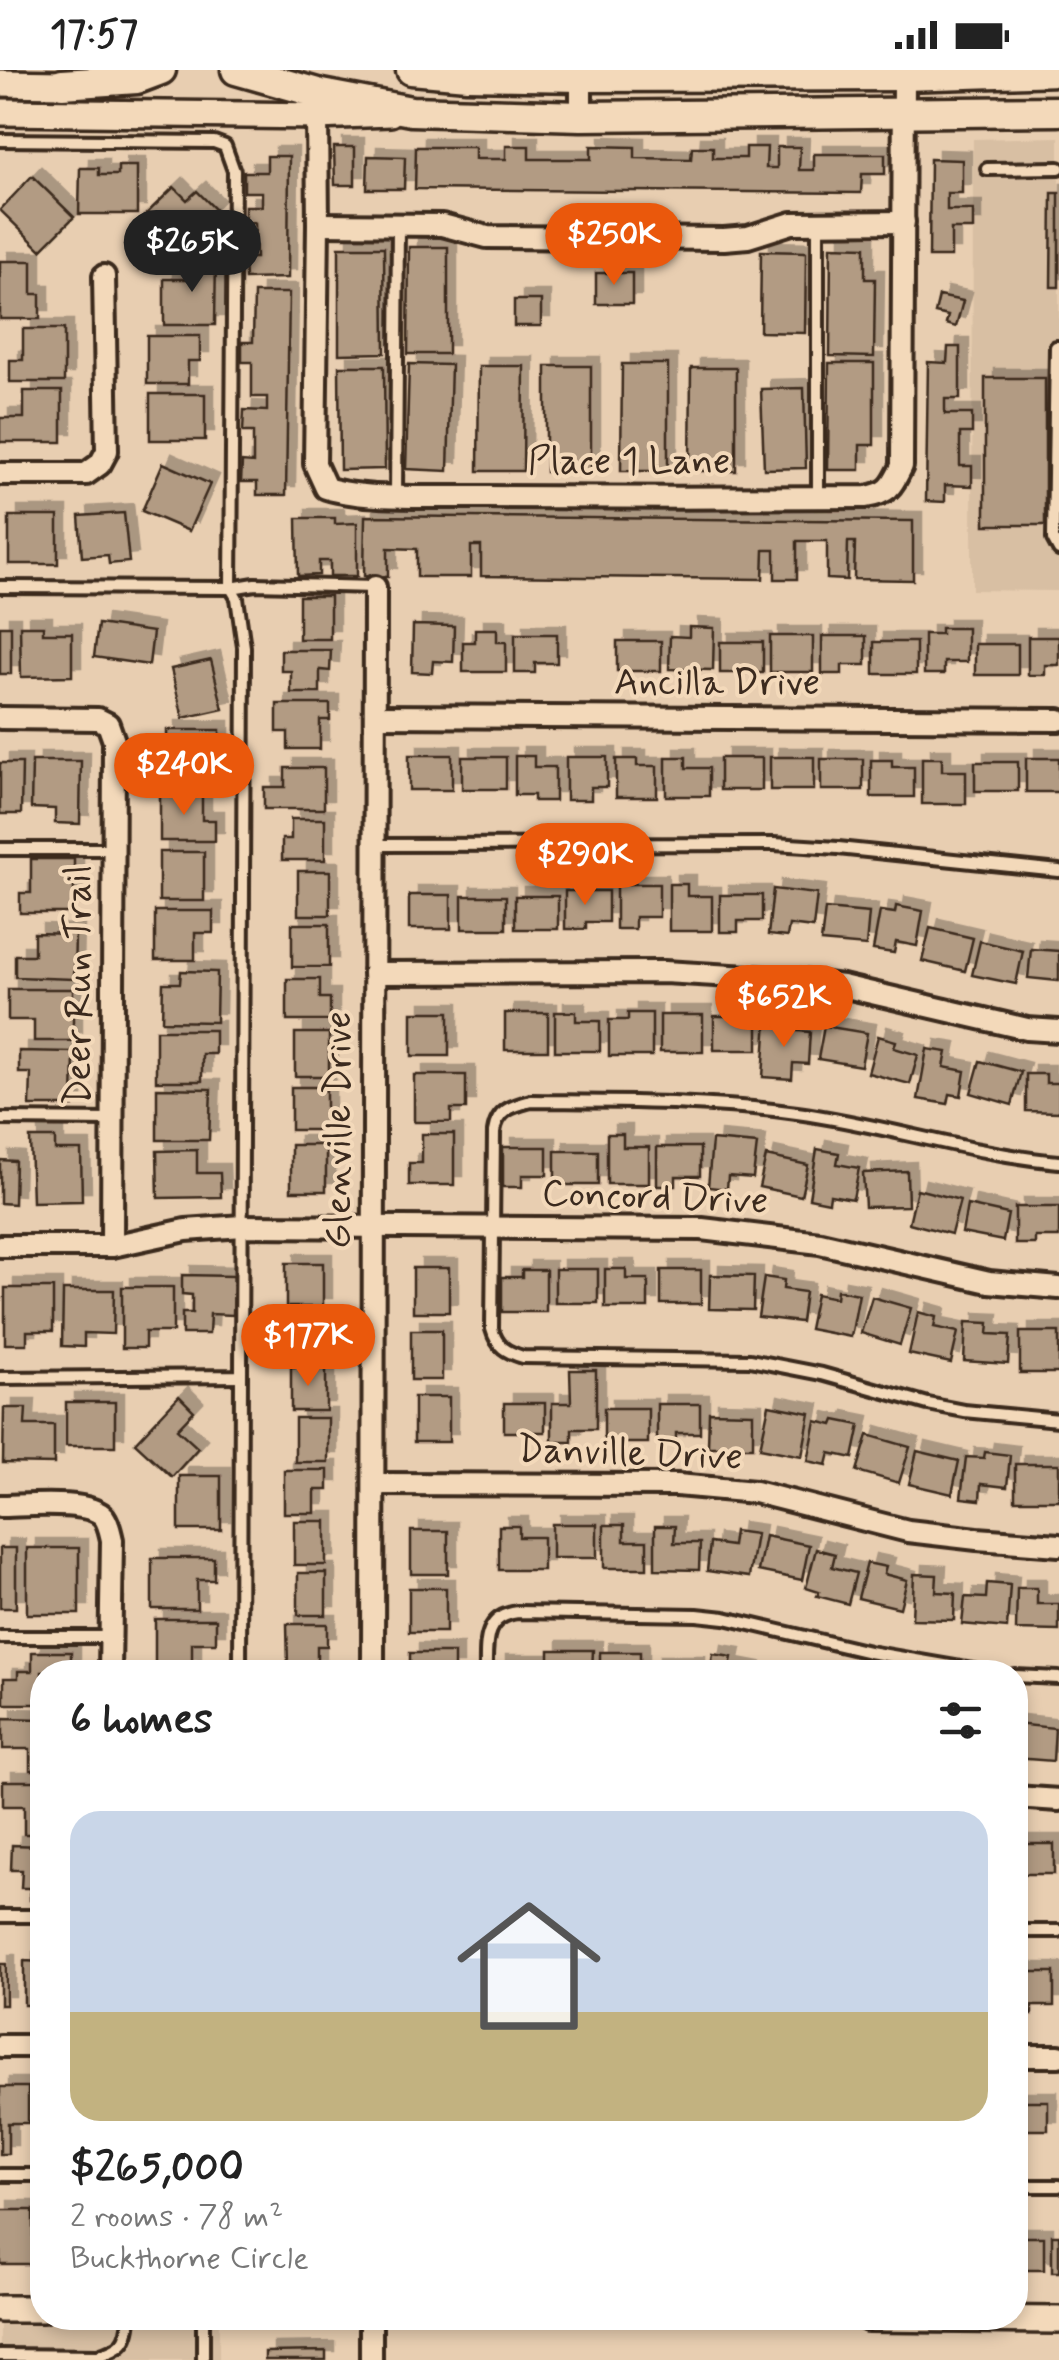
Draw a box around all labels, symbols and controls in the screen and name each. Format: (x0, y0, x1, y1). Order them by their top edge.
text: 17:57 (50, 11, 138, 60)
pin: $250K (544, 203, 684, 288)
pin: $265K (122, 210, 262, 295)
text: $250K (567, 214, 661, 256)
text: $265K (146, 221, 238, 263)
street label: Place 1 Lane (528, 438, 730, 487)
street label: Ancilla Drive (614, 659, 820, 708)
pin: $240K (114, 733, 254, 818)
text: $240K (136, 744, 232, 786)
pin: $290K (515, 823, 655, 908)
text: $290K (537, 834, 633, 876)
street label: Deer Run Trail (55, 865, 104, 1105)
pin: $652K (714, 965, 854, 1050)
text: $652K (737, 976, 831, 1018)
street label: Glenville Drive (315, 1011, 364, 1249)
street label: Concord Drive (541, 1170, 769, 1226)
pin: $177K (238, 1304, 378, 1389)
text: $177K (263, 1315, 353, 1357)
street label: Danville Drive (516, 1426, 744, 1482)
text: 6 homes (70, 1693, 213, 1748)
icon: filters (933, 1693, 988, 1748)
icon: home (439, 1876, 619, 2056)
text: $265,000 (70, 2141, 244, 2196)
text: 2 rooms · 78 m² (70, 2196, 283, 2238)
text: Buckthorne Circle (70, 2238, 309, 2280)

